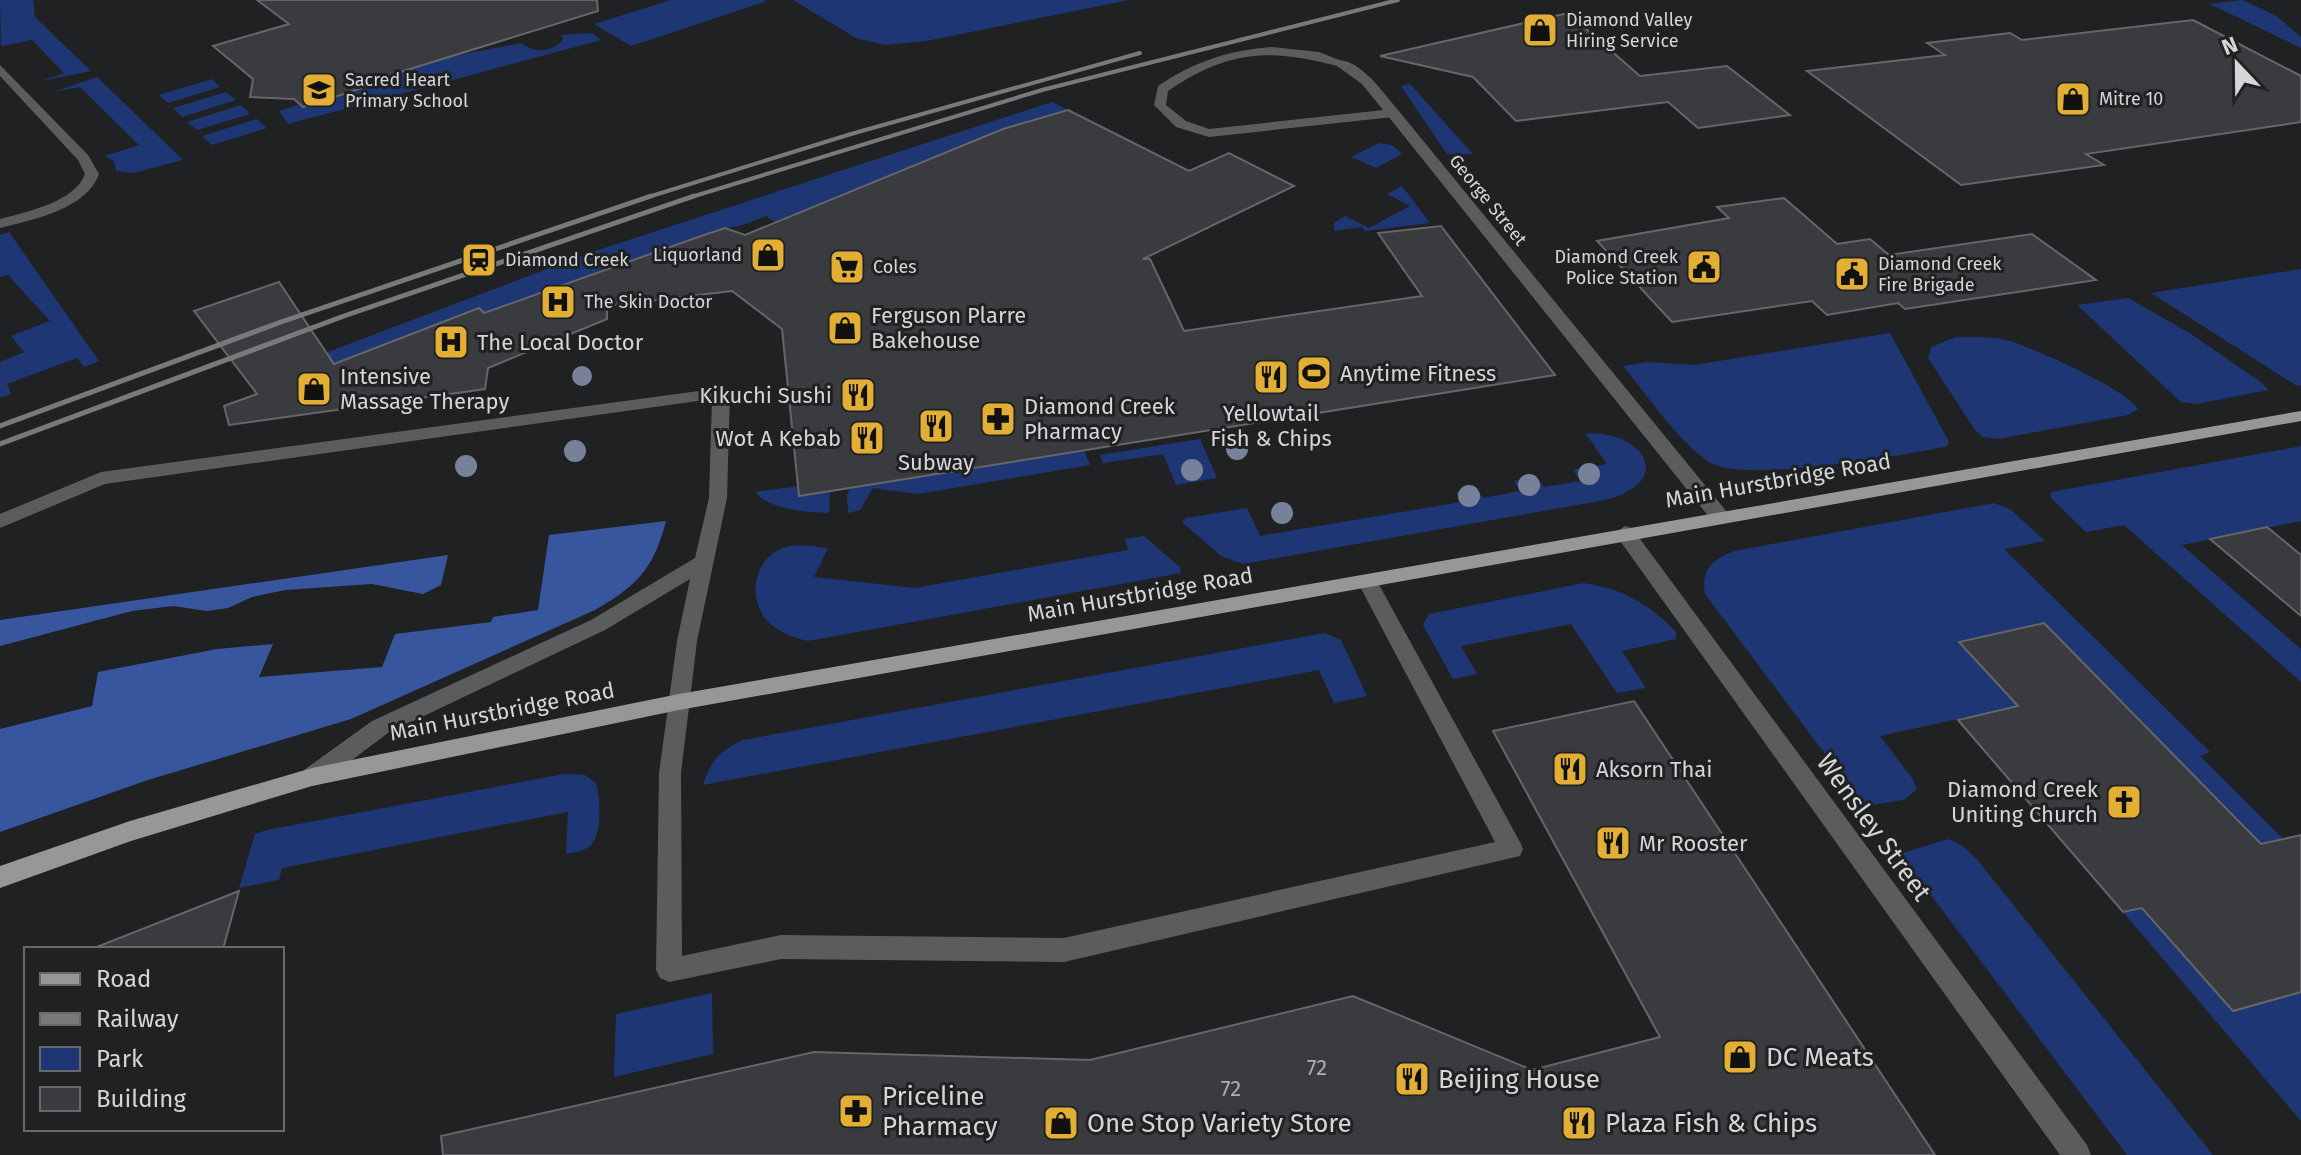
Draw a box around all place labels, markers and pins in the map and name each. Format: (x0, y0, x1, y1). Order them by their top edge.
place label: Diamond Valley Hiring Service (1566, 9, 1693, 52)
shop icon: Diamond Valley Hiring Service (1521, 11, 1559, 49)
place label: Sacred Heart Primary School (345, 69, 468, 112)
school or university icon: Sacred Heart Primary School (300, 71, 338, 109)
shop icon: Mitre 10 (2054, 80, 2092, 118)
place label: Mitre 10 (2099, 88, 2163, 110)
shop icon: Liquorland (749, 236, 787, 274)
station icon: Diamond Creek (460, 241, 498, 279)
place label: Liquorland (653, 244, 742, 266)
place label: Diamond Creek Police Station (1554, 246, 1679, 289)
supermarket icon: Coles (828, 248, 866, 286)
public building icon: Diamond Creek Police Station (1685, 248, 1723, 286)
place label: Diamond Creek (505, 249, 629, 271)
place label: Diamond Creek Fire Brigade (1878, 253, 2002, 296)
public building icon: Diamond Creek Fire Brigade (1833, 255, 1871, 293)
place label: Coles (873, 256, 917, 278)
hospital icon: The Skin Doctor (539, 283, 577, 321)
place label: The Skin Doctor (584, 291, 712, 313)
place label: Ferguson Plarre Bakehouse (871, 302, 1026, 354)
shop icon: Ferguson Plarre Bakehouse (826, 309, 864, 347)
hospital icon: The Local Doctor (432, 323, 470, 361)
place label: The Local Doctor (477, 329, 644, 356)
sports icon: Anytime Fitness (1295, 354, 1333, 392)
restaurant icon: Yellowtail Fish & Chips (1252, 358, 1290, 396)
place label: Anytime Fitness (1340, 360, 1496, 387)
place label: Intensive Massage Therapy (340, 363, 510, 415)
shop icon: Intensive Massage Therapy (295, 370, 333, 408)
restaurant icon: Kikuchi Sushi (839, 376, 877, 414)
place label: Kikuchi Sushi (699, 382, 832, 409)
place label: Diamond Creek Pharmacy (1024, 393, 1176, 445)
pharmacy icon: Diamond Creek Pharmacy (979, 400, 1017, 438)
place label: Yellowtail Fish & Chips (1210, 400, 1332, 452)
restaurant icon: Subway (917, 407, 955, 445)
restaurant icon: Wot A Kebab (848, 419, 886, 457)
place label: Wot A Kebab (715, 425, 841, 452)
place label: Subway (898, 449, 974, 476)
restaurant icon: Aksorn Thai (1551, 750, 1589, 788)
place label: Aksorn Thai (1596, 756, 1713, 783)
place label: Diamond Creek Uniting Church (1947, 776, 2099, 828)
church icon: Diamond Creek Uniting Church (2105, 783, 2143, 821)
restaurant icon: Mr Rooster (1594, 824, 1632, 862)
place label: Mr Rooster (1639, 830, 1748, 857)
shop icon: DC Meats (1721, 1038, 1759, 1076)
place label: DC Meats (1766, 1042, 1874, 1073)
restaurant icon: Beijing House (1393, 1060, 1431, 1098)
place label: Beijing House (1438, 1064, 1600, 1095)
place label: Priceline Pharmacy (882, 1081, 998, 1142)
pharmacy icon: Priceline Pharmacy (837, 1092, 875, 1130)
shop icon: One Stop Variety Store (1042, 1104, 1080, 1142)
restaurant icon: Plaza Fish & Chips (1560, 1104, 1598, 1142)
place label: One Stop Variety Store (1087, 1108, 1352, 1139)
place label: Plaza Fish & Chips (1605, 1108, 1817, 1139)

